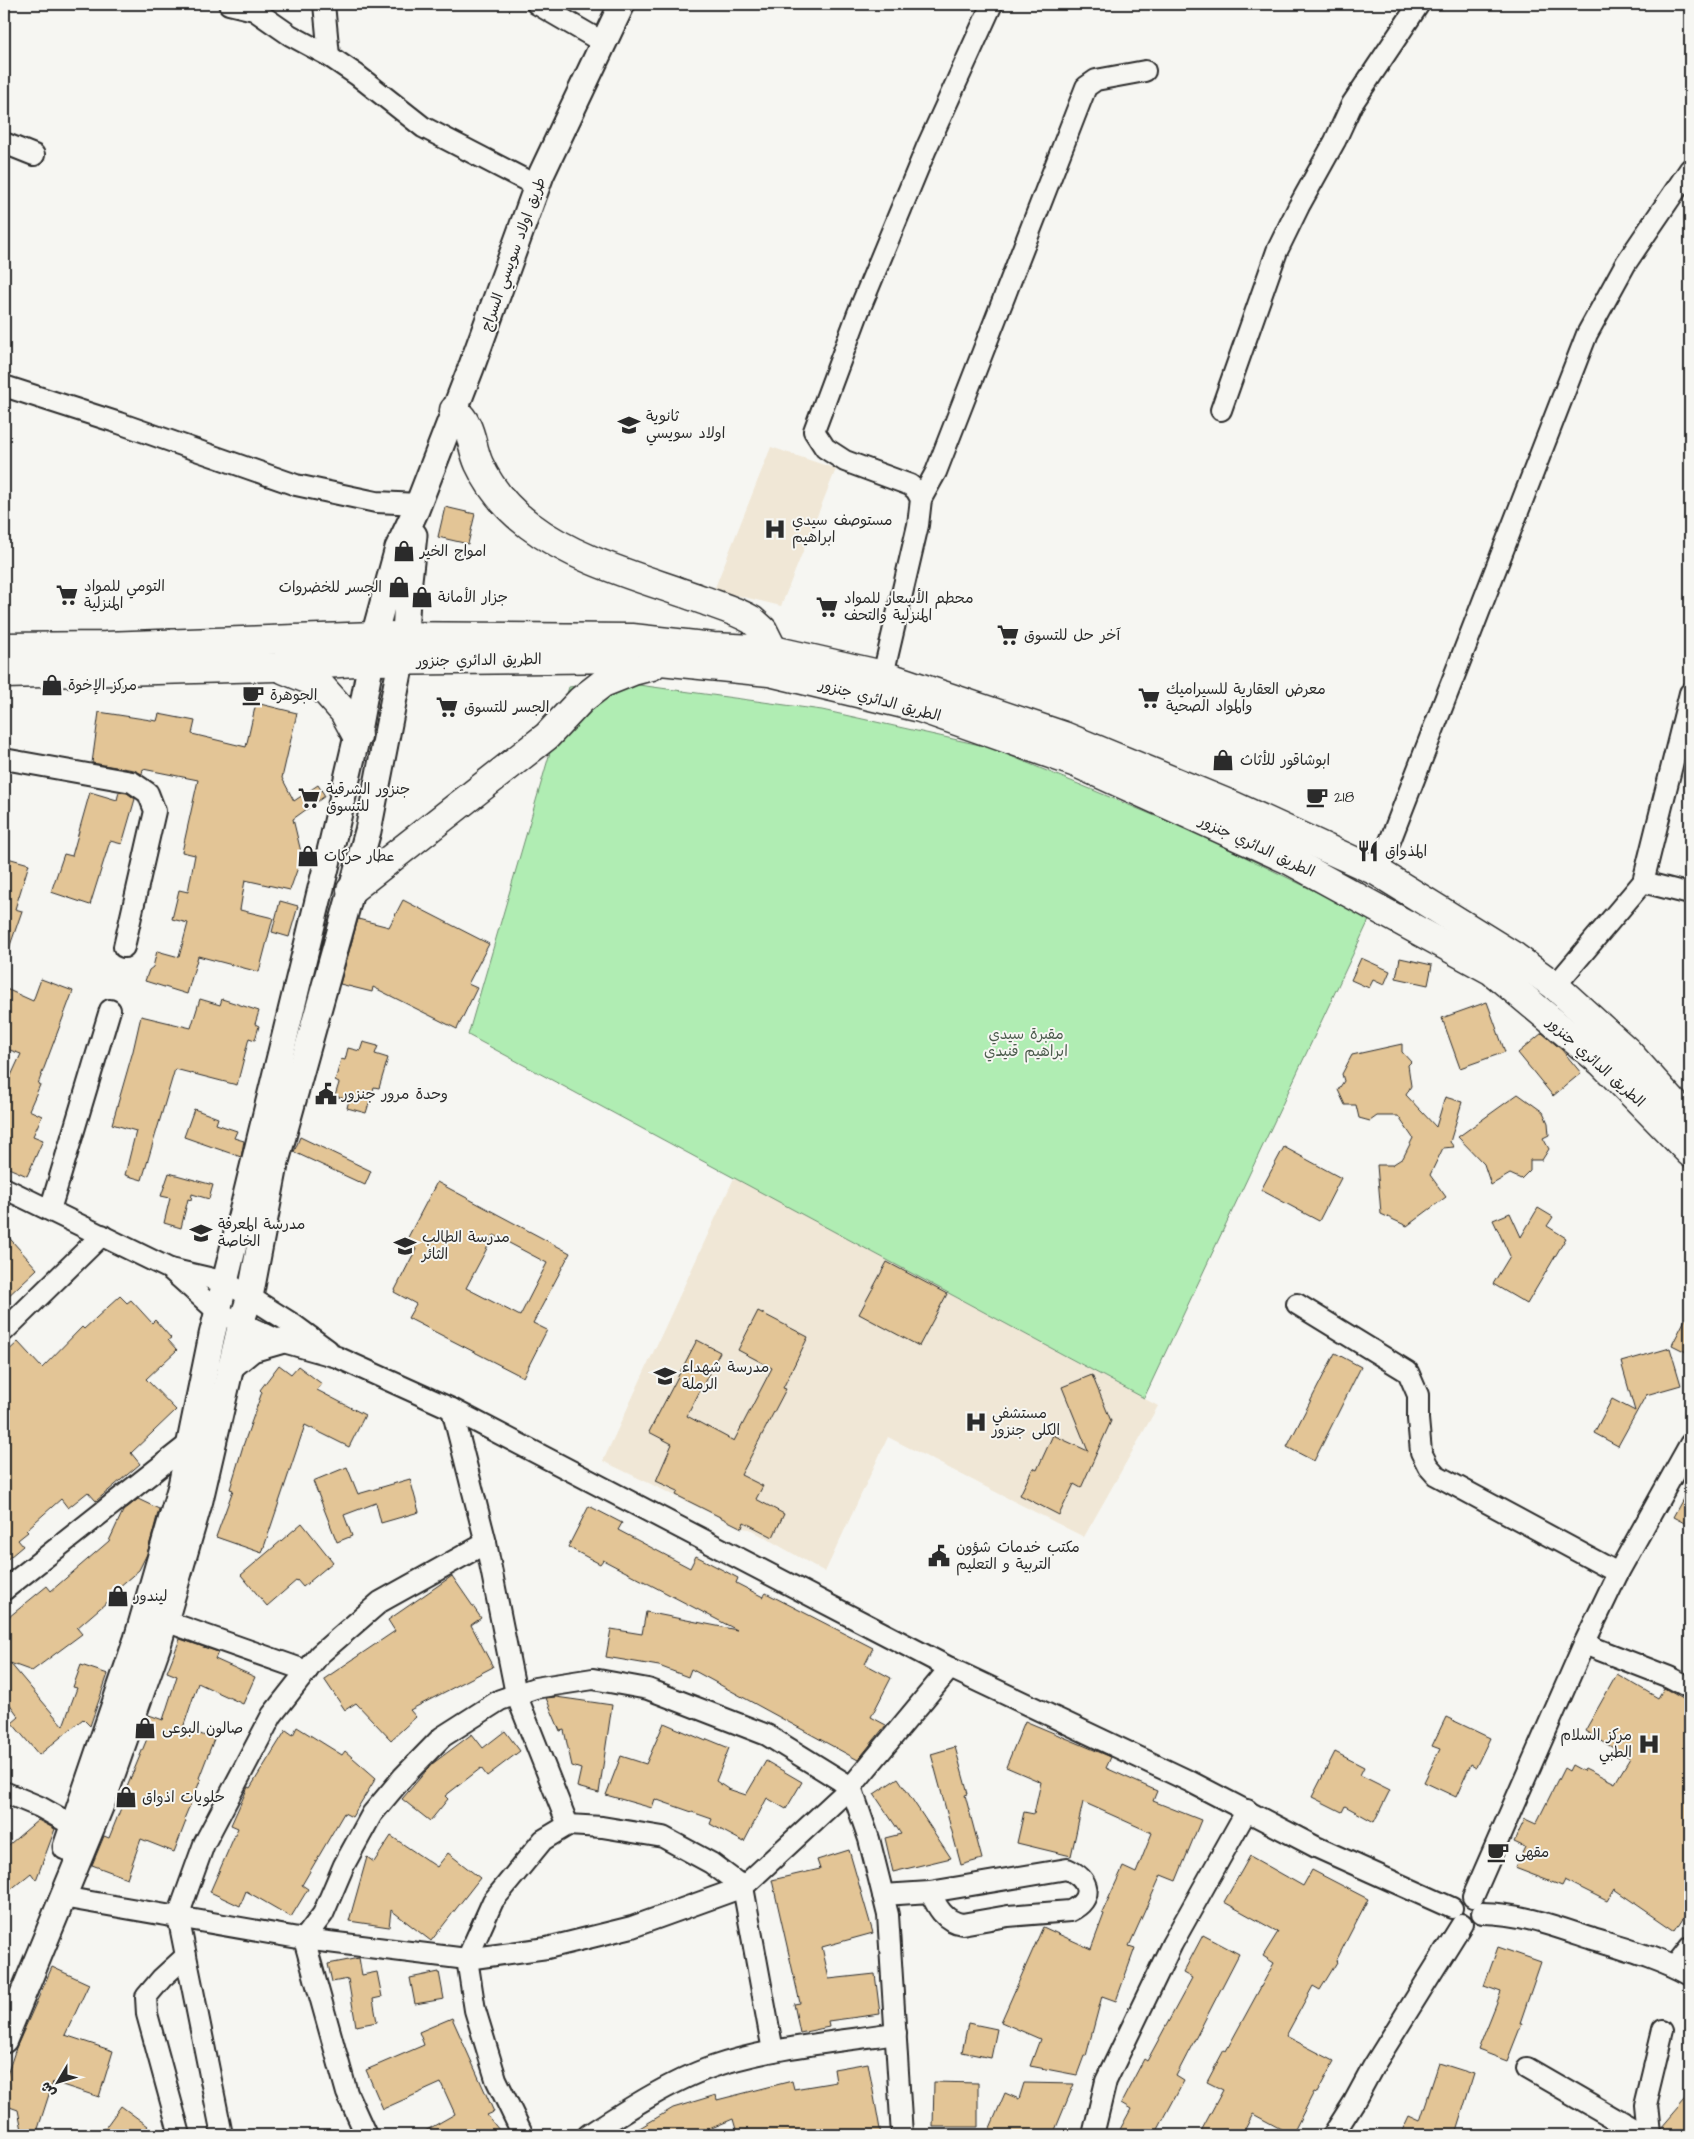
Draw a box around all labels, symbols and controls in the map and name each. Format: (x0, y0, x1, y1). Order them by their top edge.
street label: طريق اولاد سويسي السراج (476, 174, 553, 335)
place label: ثانوية اولاد سويسي (646, 406, 725, 446)
school or university icon: ثانوية اولاد سويسي (616, 412, 642, 438)
place label: مستوصف سيدي ابراهيم (792, 510, 893, 549)
hospital icon: مستوصف سيدي ابراهيم (762, 516, 788, 542)
shop icon: امواج الخير (391, 538, 417, 564)
place label: امواج الخير (419, 541, 486, 562)
shop icon: الجسر للخضروات (386, 574, 412, 600)
place label: التومي للمواد المنزلية (84, 576, 165, 614)
place label: الجسر للخضروات (279, 577, 382, 598)
supermarket icon: التومي للمواد المنزلية (54, 582, 80, 608)
shop icon: جزار الأمانة (409, 584, 435, 610)
place label: جزار الأمانة (438, 587, 508, 608)
place label: محطم الأسعار للمواد المنزلية والتحف (844, 588, 974, 626)
supermarket icon: محطم الأسعار للمواد المنزلية والتحف (814, 594, 840, 620)
supermarket icon: آخر حل للتسوق (995, 622, 1021, 648)
place label: آخر حل للتسوق (1024, 625, 1122, 646)
street label: الطريق الدائري جنزور (415, 649, 542, 672)
shop icon: مركز الإخوة (39, 672, 65, 698)
street label: الطريق الدائري جنزور (816, 674, 943, 727)
place label: مركز الإخوة (68, 675, 137, 696)
place label: معرض العقارية للسيراميك والمواد الصحية (1166, 679, 1326, 717)
cafe icon: الجوهرة (240, 682, 266, 708)
place label: الجوهرة (270, 685, 317, 706)
supermarket icon: معرض العقارية للسيراميك والمواد الصحية (1136, 685, 1162, 711)
supermarket icon: الجسر للتسوق (434, 694, 460, 720)
place label: الجسر للتسوق (464, 697, 549, 718)
shop icon: ابوشاقور للأثاث (1210, 747, 1236, 773)
place label: ابوشاقور للأثاث (1240, 750, 1330, 771)
place label: جنزور الشرقية للتسوق (326, 779, 410, 817)
cafe icon: 218 (1304, 784, 1330, 810)
supermarket icon: جنزور الشرقية للتسوق (296, 785, 322, 811)
place label: 218 (1334, 787, 1355, 808)
street label: الطريق الدائري جنزور (1195, 810, 1318, 882)
restaurant icon: المذواق (1355, 838, 1381, 864)
place label: المذواق (1385, 841, 1427, 862)
shop icon: عطار حركات (295, 843, 321, 869)
place label: عطار حركات (324, 846, 395, 867)
street label: الطريق الدائري جنزور (1541, 1012, 1649, 1112)
park label: مقبرة سيدي ابراهيم قنيدي (984, 1024, 1068, 1063)
public building icon: وحدة مرور جنزور (313, 1081, 339, 1107)
place label: وحدة مرور جنزور (341, 1084, 448, 1105)
place label: مدرسة المعرفة الخاصة (218, 1214, 305, 1252)
school or university icon: مدرسة المعرفة الخاصة (188, 1220, 214, 1246)
place label: مدرسة الطالب الثائر (420, 1227, 510, 1265)
school or university icon: مدرسة الطالب الثائر (392, 1233, 418, 1259)
place label: مدرسة شهداء الرملة (682, 1357, 769, 1395)
school or university icon: مدرسة شهداء الرملة (652, 1363, 678, 1389)
place label: مستشفي الكلى جنزور (991, 1403, 1060, 1441)
hospital icon: مستشفي الكلى جنزور (963, 1409, 989, 1435)
place label: مكتب خدمات شؤون التربية و التعليم (956, 1537, 1080, 1576)
public building icon: مكتب خدمات شؤون التربية و التعليم (926, 1543, 952, 1569)
shop icon: ليندور (105, 1583, 131, 1609)
place label: ليندور (133, 1586, 167, 1607)
shop icon: صالون البوعى (132, 1715, 158, 1741)
place label: صالون البوعى (162, 1718, 243, 1739)
place label: مركز السلام الطبي (1560, 1725, 1632, 1765)
hospital icon: مركز السلام الطبي (1636, 1731, 1662, 1757)
shop icon: حلويات اذواق (113, 1784, 139, 1810)
place label: حلويات اذواق (142, 1787, 225, 1808)
cafe icon: مقهى (1485, 1839, 1511, 1865)
place label: مقهى (1515, 1842, 1549, 1863)
north arrow (32, 2056, 82, 2106)
text: ش (36, 2077, 61, 2102)

